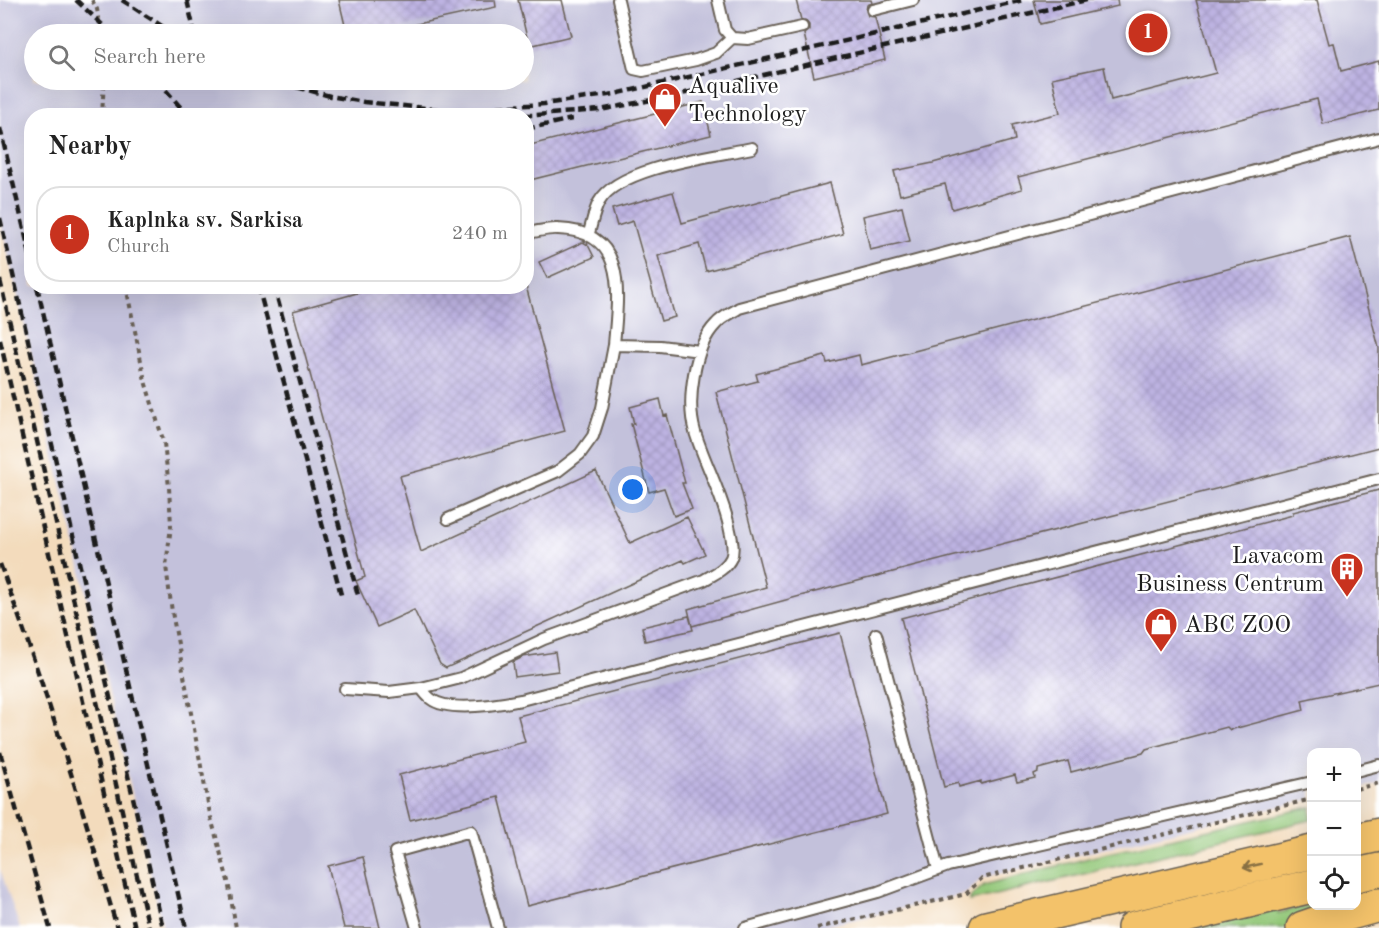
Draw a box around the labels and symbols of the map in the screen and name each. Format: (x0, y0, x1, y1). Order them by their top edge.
pin: 1 (1128, 10, 1168, 56)
place label: Aqualive Technology (688, 75, 807, 127)
shop icon: Aqualive Technology (647, 81, 683, 128)
your location (618, 475, 647, 504)
place label: Lavacom Business Centrum (1136, 545, 1324, 597)
building icon: Lavacom Business Centrum (1329, 551, 1365, 598)
shop icon: ABC ZOO (1143, 606, 1179, 653)
place label: ABC ZOO (1184, 614, 1291, 638)
one-way arrow (1243, 860, 1262, 872)

